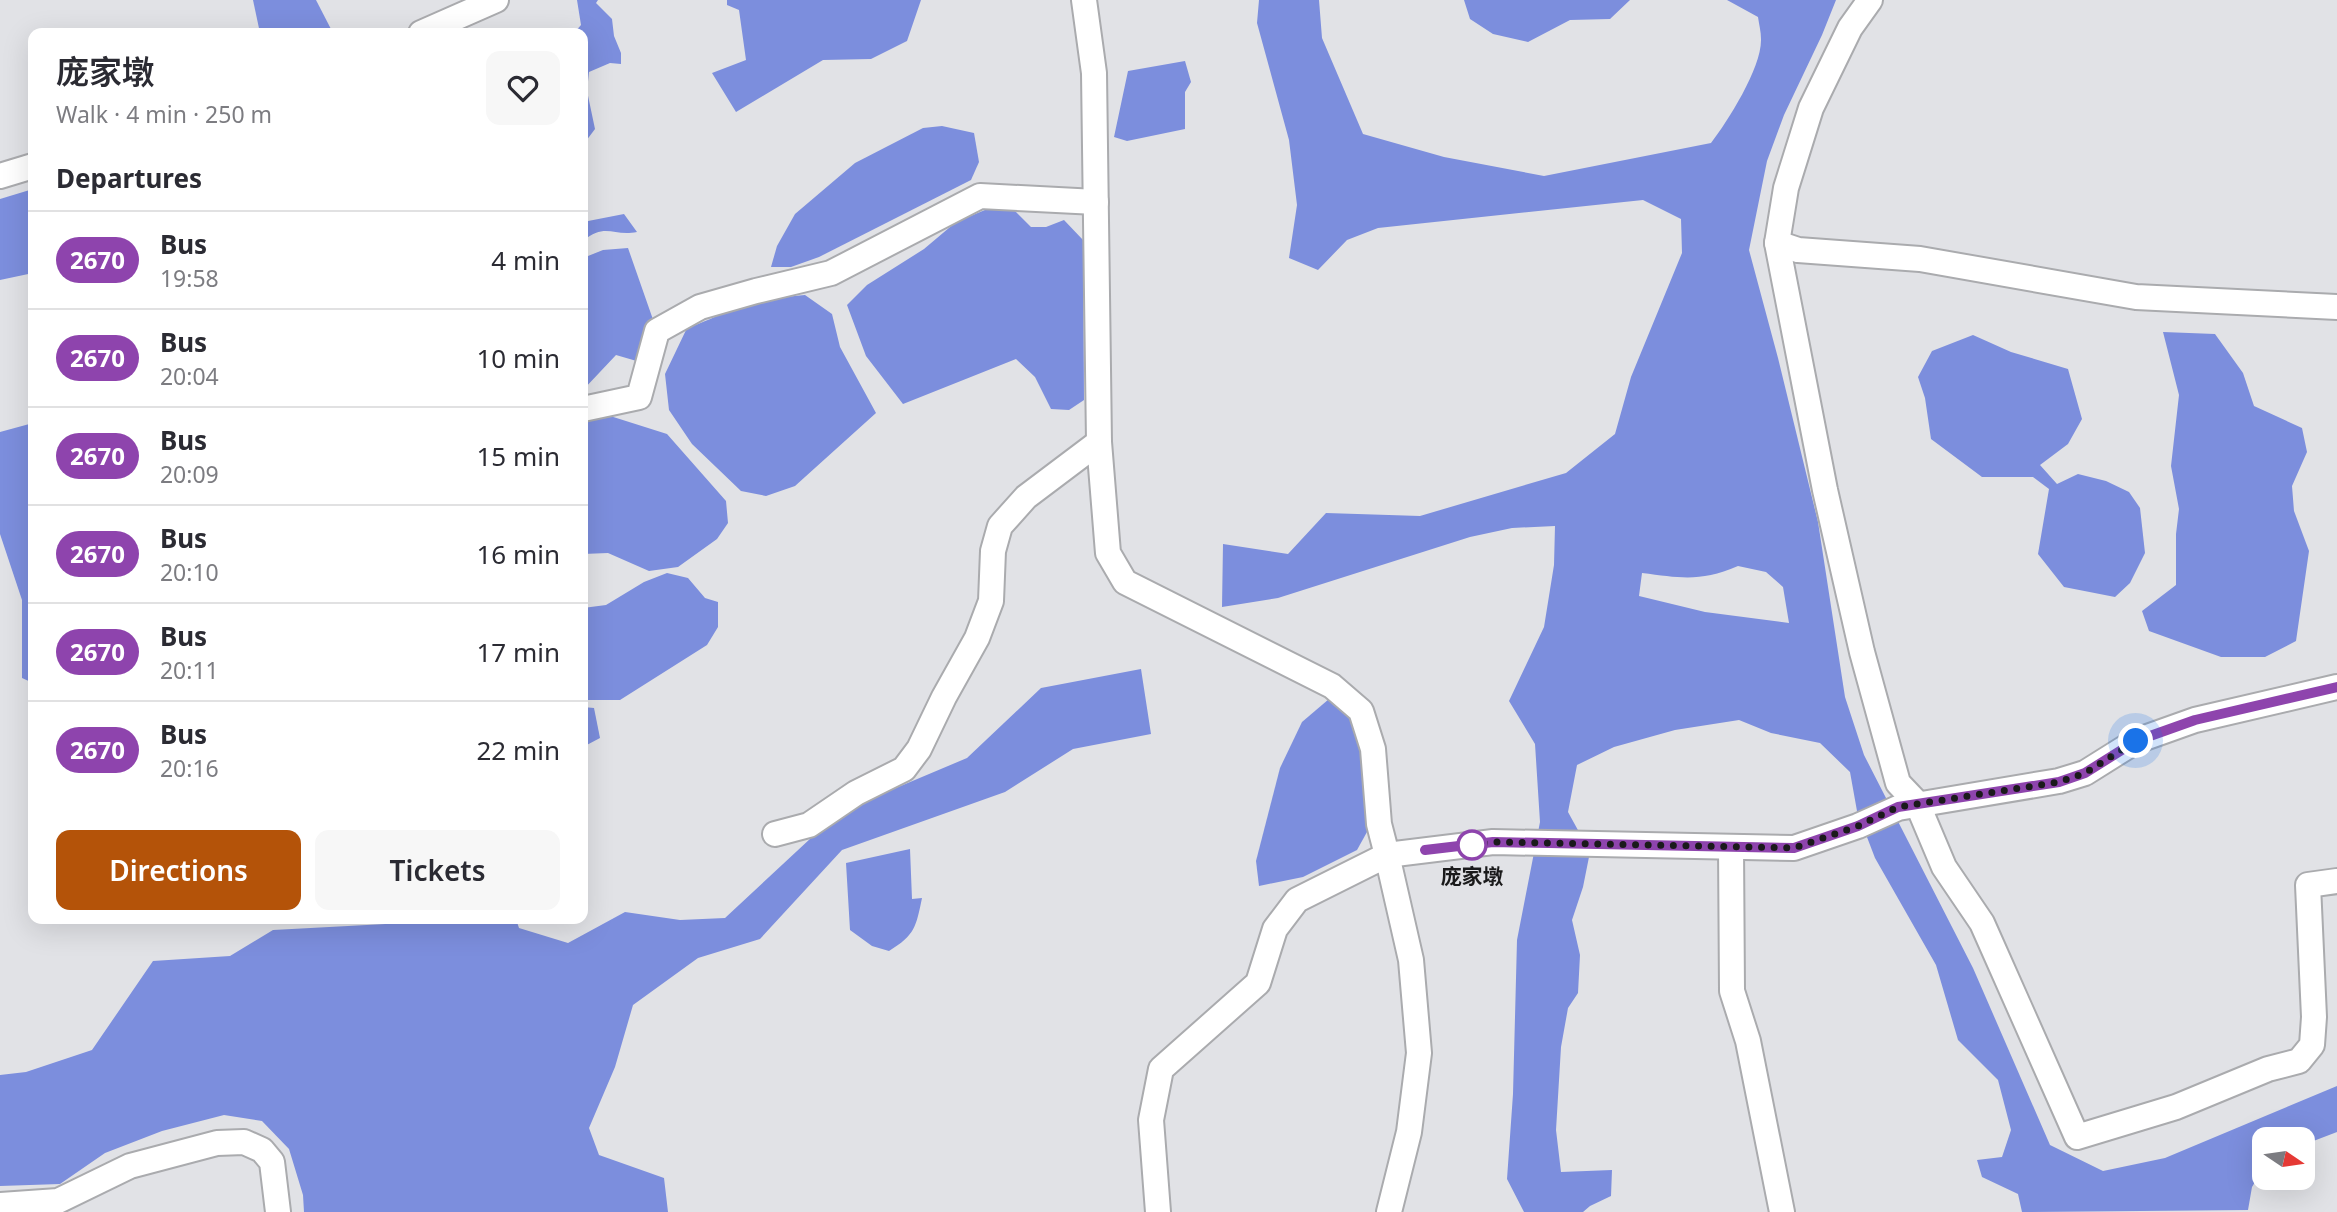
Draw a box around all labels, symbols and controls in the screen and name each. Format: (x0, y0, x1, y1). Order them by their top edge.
text: 庞家墩 (56, 49, 155, 94)
button: heart (486, 51, 560, 125)
text: Walk · 4 min · 250 m (56, 98, 272, 130)
text: Departures (56, 160, 202, 196)
text: Bus (160, 226, 207, 262)
text: 4 min (491, 242, 560, 278)
text: 2670 (70, 243, 125, 276)
text: 19:58 (160, 262, 219, 294)
text: Bus (160, 324, 207, 360)
text: 10 min (476, 340, 560, 376)
text: 2670 (70, 341, 125, 374)
text: 20:04 (160, 360, 219, 392)
text: Bus (160, 422, 207, 458)
text: 15 min (476, 438, 560, 474)
text: 2670 (70, 439, 125, 472)
text: 20:09 (160, 458, 219, 490)
text: Bus (160, 520, 207, 556)
text: 16 min (476, 536, 560, 572)
text: 2670 (70, 537, 125, 570)
text: 20:10 (160, 556, 219, 588)
text: Bus (160, 618, 207, 654)
text: 17 min (476, 634, 560, 670)
text: 2670 (70, 635, 125, 668)
text: 20:11 (160, 654, 219, 686)
text: Bus (160, 716, 207, 752)
your location (2118, 723, 2153, 758)
text: 22 min (476, 732, 560, 768)
text: 2670 (70, 733, 125, 766)
text: 20:16 (160, 752, 219, 784)
button: Directions (56, 830, 301, 910)
button: Tickets (315, 830, 560, 910)
marker: 庞家墩 (1457, 830, 1487, 860)
place label: 庞家墩 (1441, 862, 1504, 890)
north arrow (2252, 1127, 2315, 1190)
map controls (2252, 1127, 2315, 1190)

